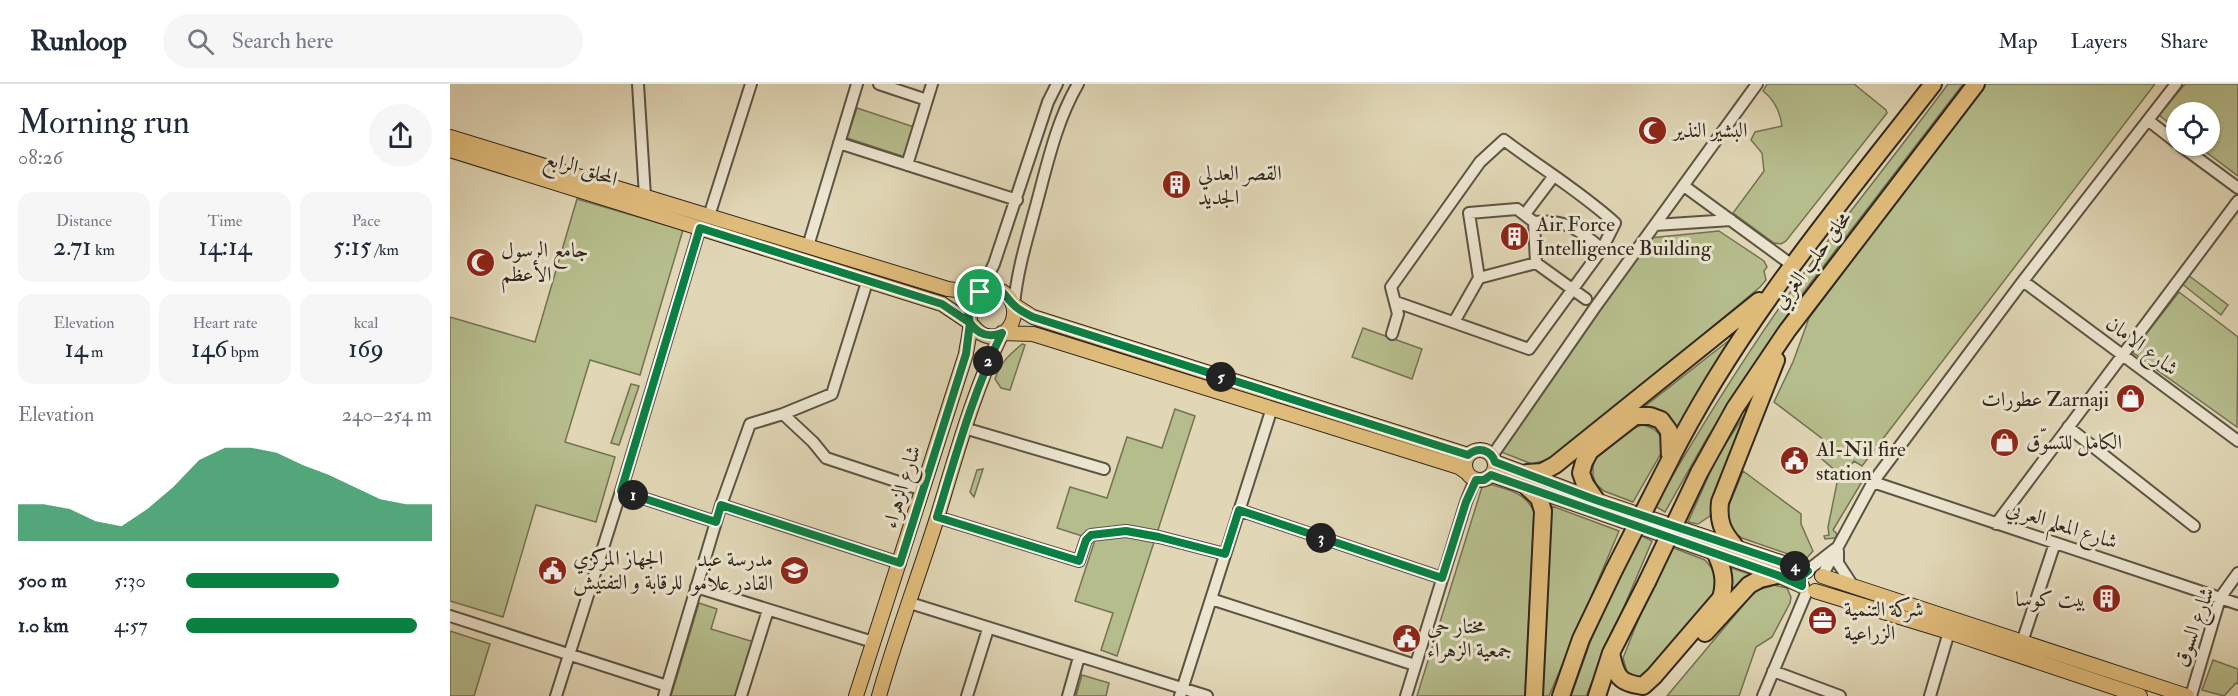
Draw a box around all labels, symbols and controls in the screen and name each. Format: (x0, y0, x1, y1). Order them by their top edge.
search box (163, 14, 583, 68)
text: Runloop (30, 24, 127, 59)
icon: search (184, 25, 217, 58)
text: Search here (232, 27, 334, 55)
text: Map (1998, 28, 2038, 55)
text: Layers (2071, 28, 2127, 55)
text: Share (2160, 28, 2208, 55)
text: Morning run (18, 102, 190, 143)
map controls (2166, 102, 2220, 156)
button: locate (2166, 102, 2220, 156)
button: share (369, 104, 432, 167)
mosque icon: البشير النذير (1636, 114, 1668, 146)
place label: البشير النذير (1671, 117, 1747, 144)
text: 08:26 (18, 145, 63, 170)
street label: المحلق الرابع (540, 145, 621, 198)
place label: القصر العدلي الجديد (1198, 160, 1282, 211)
building icon: القصر العدلي الجديد (1161, 169, 1193, 201)
street label: محلق حلب الغربي (1766, 205, 1860, 316)
text: Distance (56, 211, 112, 231)
text: Time (208, 211, 242, 231)
text: Pace (352, 211, 380, 231)
place label: Air Force Intelligence Building (1535, 211, 1712, 262)
building icon: Air Force Intelligence Building (1499, 220, 1531, 252)
text: 2.71 (53, 231, 92, 263)
text: 14:14 (198, 231, 252, 263)
text: 5:15 (333, 231, 371, 263)
place label: جامع الرسول الأعظم (501, 237, 589, 294)
text: km (92, 240, 115, 260)
text: /km (371, 240, 399, 260)
mosque icon: جامع الرسول الأعظم (464, 246, 496, 278)
pin (954, 266, 1005, 317)
icon: arrive (963, 275, 996, 308)
street label: شارع الامان (2098, 310, 2184, 385)
text: Elevation (54, 313, 114, 333)
text: Heart rate (192, 313, 258, 333)
text: kcal (354, 313, 378, 333)
text: 14 (64, 333, 88, 365)
text: 146 (191, 333, 227, 365)
text: 169 (348, 333, 384, 365)
text: m (88, 342, 104, 362)
text: bpm (227, 342, 259, 362)
pin: 2 (973, 346, 1003, 376)
text: 2 (984, 351, 992, 371)
pin: 5 (1206, 362, 1236, 392)
text: 5 (1217, 367, 1225, 387)
shop icon: عطورات Zarnaji (2114, 383, 2146, 415)
place label: عطورات Zarnaji (1981, 386, 2109, 413)
text: Elevation (18, 402, 94, 427)
text: 240–254 m (342, 402, 432, 427)
shop icon: الكامل للتسوّق (1989, 426, 2021, 458)
place label: الكامل للتسوّق (2026, 427, 2122, 457)
place label: Al-Nil fire station (1815, 436, 1906, 487)
street label: شارع الزهراء (877, 442, 931, 533)
public building icon: Al-Nil fire station (1779, 445, 1811, 477)
pin: 1 (618, 480, 648, 510)
text: 1 (630, 485, 636, 505)
street label: شارع المعلم العربي (2001, 494, 2121, 562)
pin: 3 (1306, 523, 1336, 553)
text: 3 (1318, 528, 1324, 548)
place label: الجهاز المركزي للرقابة و التفتيش (573, 545, 683, 596)
place label: مدرسة عبد القادر علامو (690, 546, 773, 597)
pin: 4 (1780, 551, 1810, 581)
public building icon: الجهاز المركزي للرقابة و التفتيش (536, 554, 568, 586)
school or university icon: مدرسة عبد القادر علامو (778, 555, 810, 587)
text: 4 (1791, 556, 1799, 576)
text: 500 m (18, 568, 67, 593)
text: 5:30 (114, 568, 146, 593)
building icon: بيت كوسا (2091, 583, 2123, 615)
street label: شارع السوق (2167, 584, 2225, 672)
place label: بيت كوسا (2015, 586, 2086, 613)
place label: شركة التنمية الزراعية (1844, 596, 1924, 647)
office icon: شركة التنمية الزراعية (1807, 605, 1839, 637)
text: 1.0 km (18, 613, 69, 638)
text: 4:57 (114, 613, 148, 638)
place label: مختار حي جمعية الزهراء (1427, 613, 1512, 664)
public building icon: مختار حي جمعية الزهراء (1390, 622, 1422, 654)

